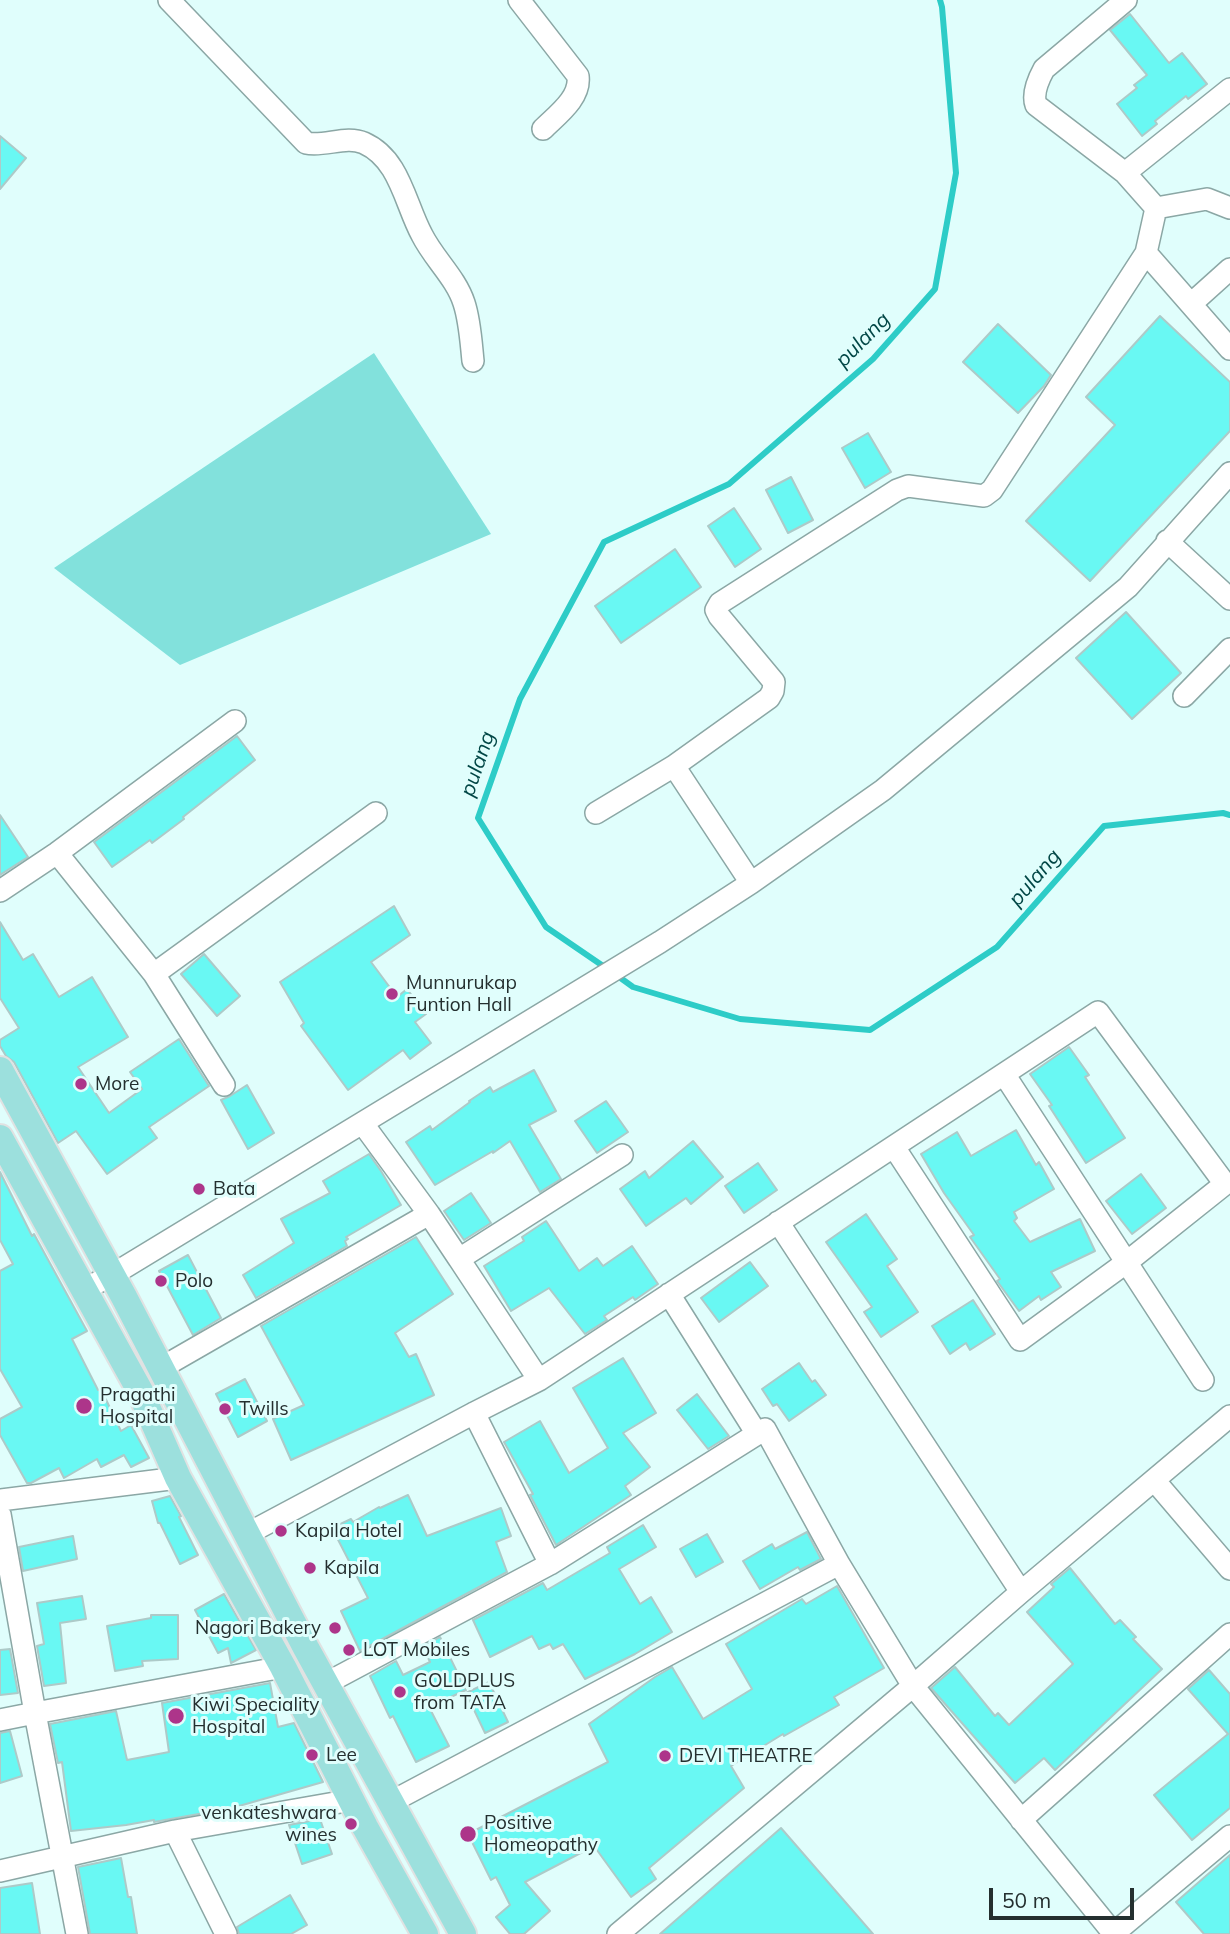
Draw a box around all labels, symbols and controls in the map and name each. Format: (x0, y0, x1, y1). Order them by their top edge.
water label: pulang (830, 307, 896, 373)
water label: pulang (455, 728, 501, 800)
water label: pulang (1003, 844, 1067, 912)
place label: Munnurukap Funtion Hall (406, 972, 517, 1016)
marker: Munnurukap Funtion Hall (384, 986, 400, 1002)
place label: More (95, 1073, 139, 1095)
marker: More (73, 1076, 89, 1092)
place label: Bata (213, 1178, 255, 1200)
marker: Bata (191, 1181, 207, 1197)
place label: Polo (175, 1270, 213, 1292)
marker: Polo (153, 1273, 169, 1289)
place label: Pragathi Hospital (100, 1384, 176, 1428)
marker: Pragathi Hospital (74, 1396, 94, 1416)
place label: Twills (239, 1398, 289, 1420)
marker: Twills (217, 1401, 233, 1417)
place label: Kapila Hotel (295, 1520, 402, 1542)
marker: Kapila Hotel (273, 1523, 289, 1539)
place label: Kapila (324, 1557, 379, 1579)
marker: Kapila (302, 1560, 318, 1576)
place label: Nagori Bakery (195, 1617, 321, 1639)
marker: Nagori Bakery (327, 1620, 343, 1636)
place label: LOT Mobiles (363, 1639, 470, 1661)
marker: LOT Mobiles (341, 1642, 357, 1658)
place label: GOLDPLUS from TATA (414, 1670, 515, 1714)
marker: GOLDPLUS from TATA (392, 1684, 408, 1700)
place label: Kiwi Speciality Hospital (192, 1694, 319, 1738)
marker: Kiwi Speciality Hospital (166, 1706, 186, 1726)
place label: Lee (326, 1744, 357, 1766)
place label: DEVI THEATRE (679, 1745, 813, 1767)
marker: Lee (304, 1747, 320, 1763)
marker: DEVI THEATRE (657, 1748, 673, 1764)
place label: venkateshwara wines (201, 1802, 337, 1846)
place label: Positive Homeopathy (484, 1812, 598, 1856)
marker: venkateshwara wines (343, 1816, 359, 1832)
marker: Positive Homeopathy (458, 1824, 478, 1844)
scale bar (992, 1874, 1137, 1918)
text: 50 m (1002, 1887, 1051, 1913)

